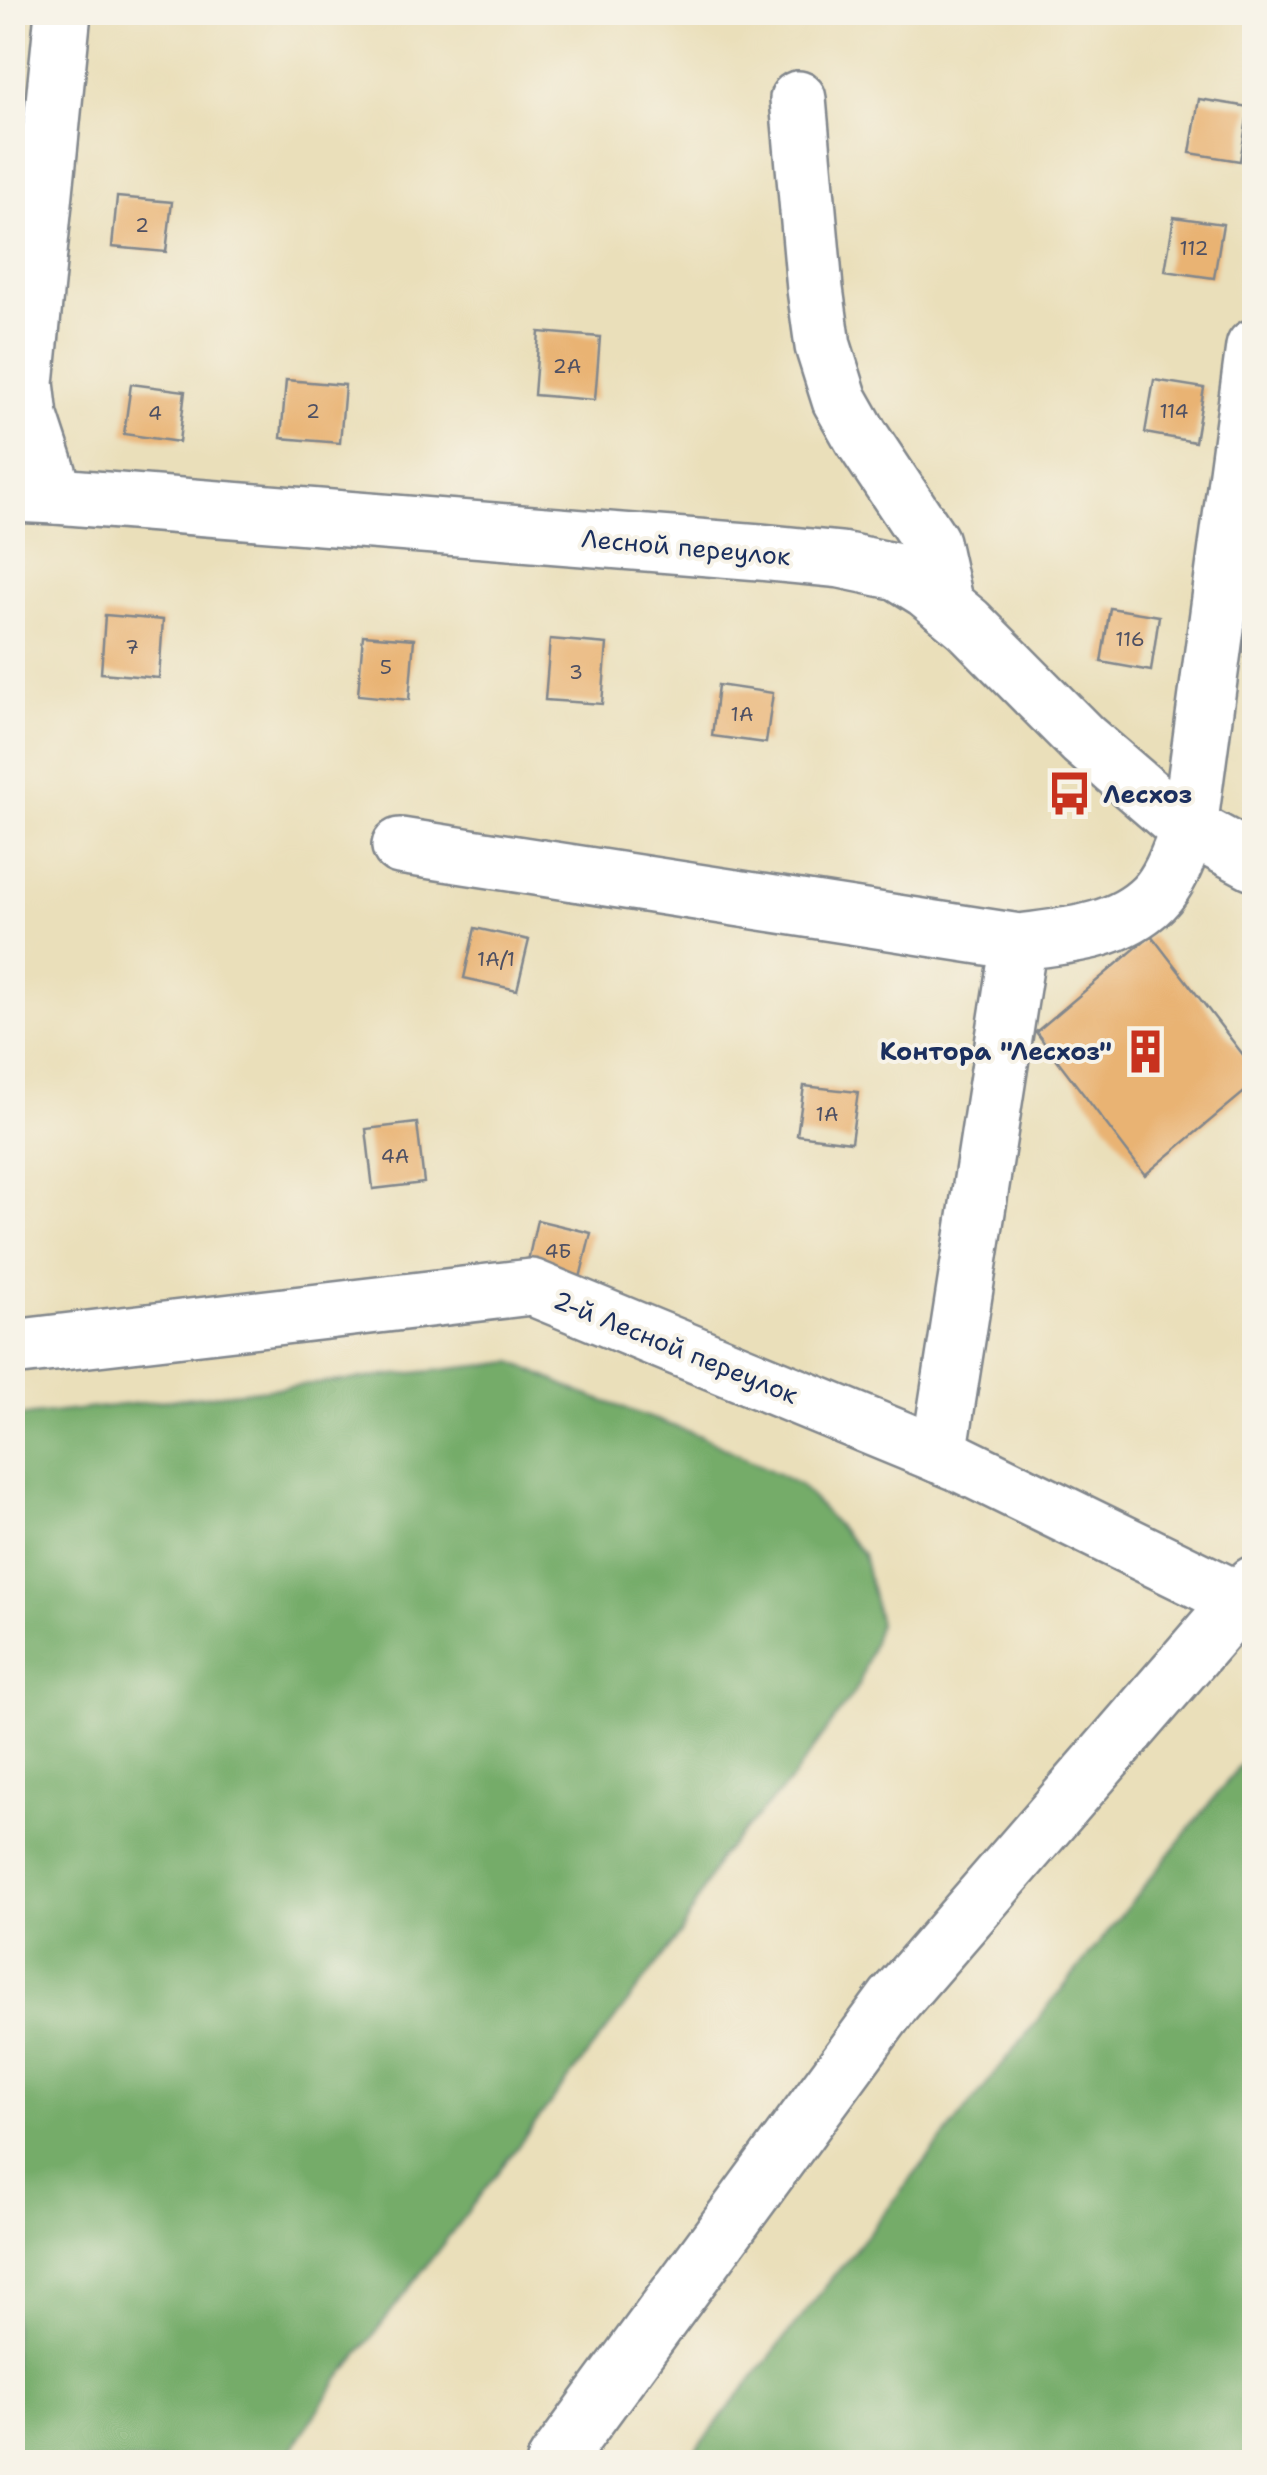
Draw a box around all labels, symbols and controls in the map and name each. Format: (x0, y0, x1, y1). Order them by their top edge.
house number: 2 (135, 212, 149, 238)
house number: 112 (1180, 235, 1209, 261)
house number: 2А (553, 353, 581, 379)
house number: 2 (306, 398, 320, 424)
house number: 114 (1159, 398, 1189, 424)
house number: 4 (148, 400, 162, 426)
street label: Лесной переулок (580, 521, 792, 573)
house number: 116 (1115, 626, 1145, 652)
house number: 7 (125, 634, 139, 660)
house number: 5 (380, 654, 392, 680)
house number: 3 (569, 659, 583, 685)
house number: 1А (731, 701, 753, 727)
bus stop icon: Лесхоз (1046, 770, 1094, 818)
place label: Лесхоз (1103, 777, 1192, 811)
house number: 1А/1 (477, 946, 515, 972)
building icon: Контора "Лесхоз" (1121, 1027, 1169, 1075)
place label: Контора "Лесхоз" (880, 1034, 1112, 1068)
house number: 1А (816, 1101, 838, 1127)
house number: 4А (381, 1143, 409, 1169)
house number: 4Б (544, 1238, 572, 1264)
street label: 2-й Лесной переулок (549, 1282, 803, 1412)

